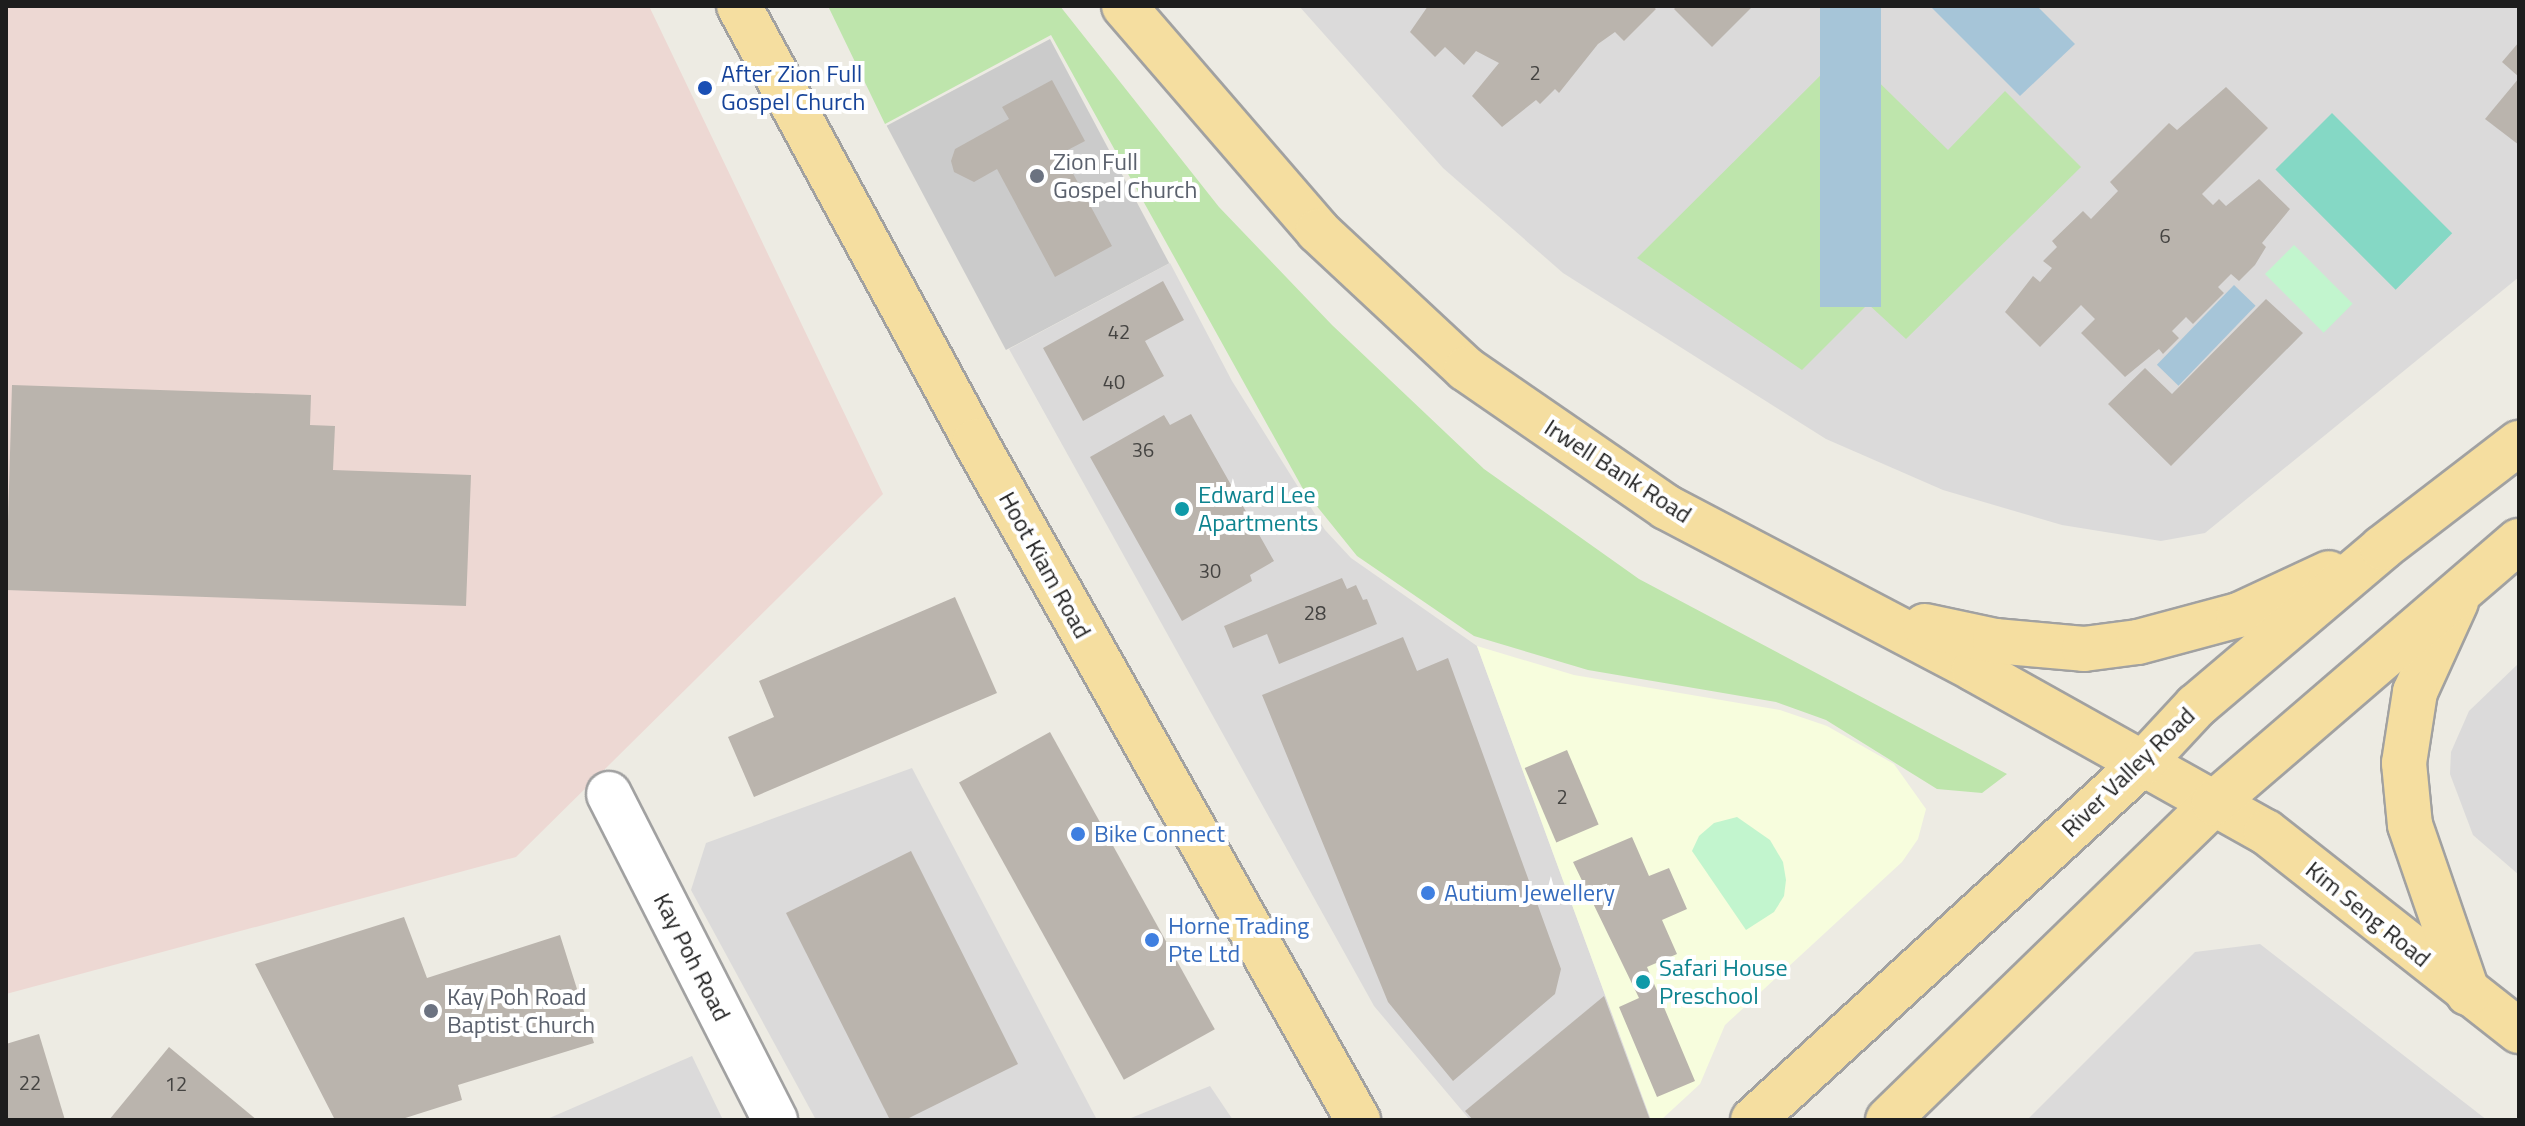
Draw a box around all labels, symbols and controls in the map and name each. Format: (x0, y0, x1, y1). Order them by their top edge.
place label: After Zion Full Gospel Church (721, 60, 865, 116)
house number: 2 (1529, 60, 1541, 84)
marker: After Zion Full Gospel Church (696, 79, 714, 97)
place label: Zion Full Gospel Church (1053, 148, 1197, 204)
marker: Zion Full Gospel Church (1028, 167, 1046, 185)
house number: 6 (2159, 223, 2171, 247)
house number: 42 (1108, 319, 1130, 343)
house number: 40 (1103, 369, 1125, 393)
street label: Irwell Bank Road (1539, 413, 1697, 529)
house number: 36 (1132, 437, 1154, 461)
place label: Edward Lee Apartments (1198, 481, 1318, 537)
street label: Hoot Kiam Road (993, 487, 1097, 643)
marker: Edward Lee Apartments (1173, 500, 1191, 518)
house number: 30 (1199, 558, 1221, 582)
house number: 28 (1304, 600, 1326, 624)
street label: River Valley Road (2055, 701, 2201, 843)
house number: 2 (1556, 784, 1568, 808)
place label: Bike Connect (1094, 820, 1225, 848)
marker: Bike Connect (1069, 825, 1087, 843)
street label: Kim Seng Road (2300, 855, 2436, 973)
place label: Autium Jewellery (1444, 879, 1615, 907)
marker: Autium Jewellery (1419, 884, 1437, 902)
street label: Kay Poh Road (648, 888, 736, 1026)
place label: Horne Trading Pte Ltd (1168, 912, 1309, 968)
marker: Horne Trading Pte Ltd (1143, 931, 1161, 949)
place label: Safari House Preschool (1659, 954, 1788, 1010)
marker: Safari House Preschool (1634, 973, 1652, 991)
place label: Kay Poh Road Baptist Church (447, 983, 595, 1039)
marker: Kay Poh Road Baptist Church (422, 1002, 440, 1020)
house number: 22 (19, 1070, 41, 1094)
house number: 12 (165, 1071, 187, 1095)

